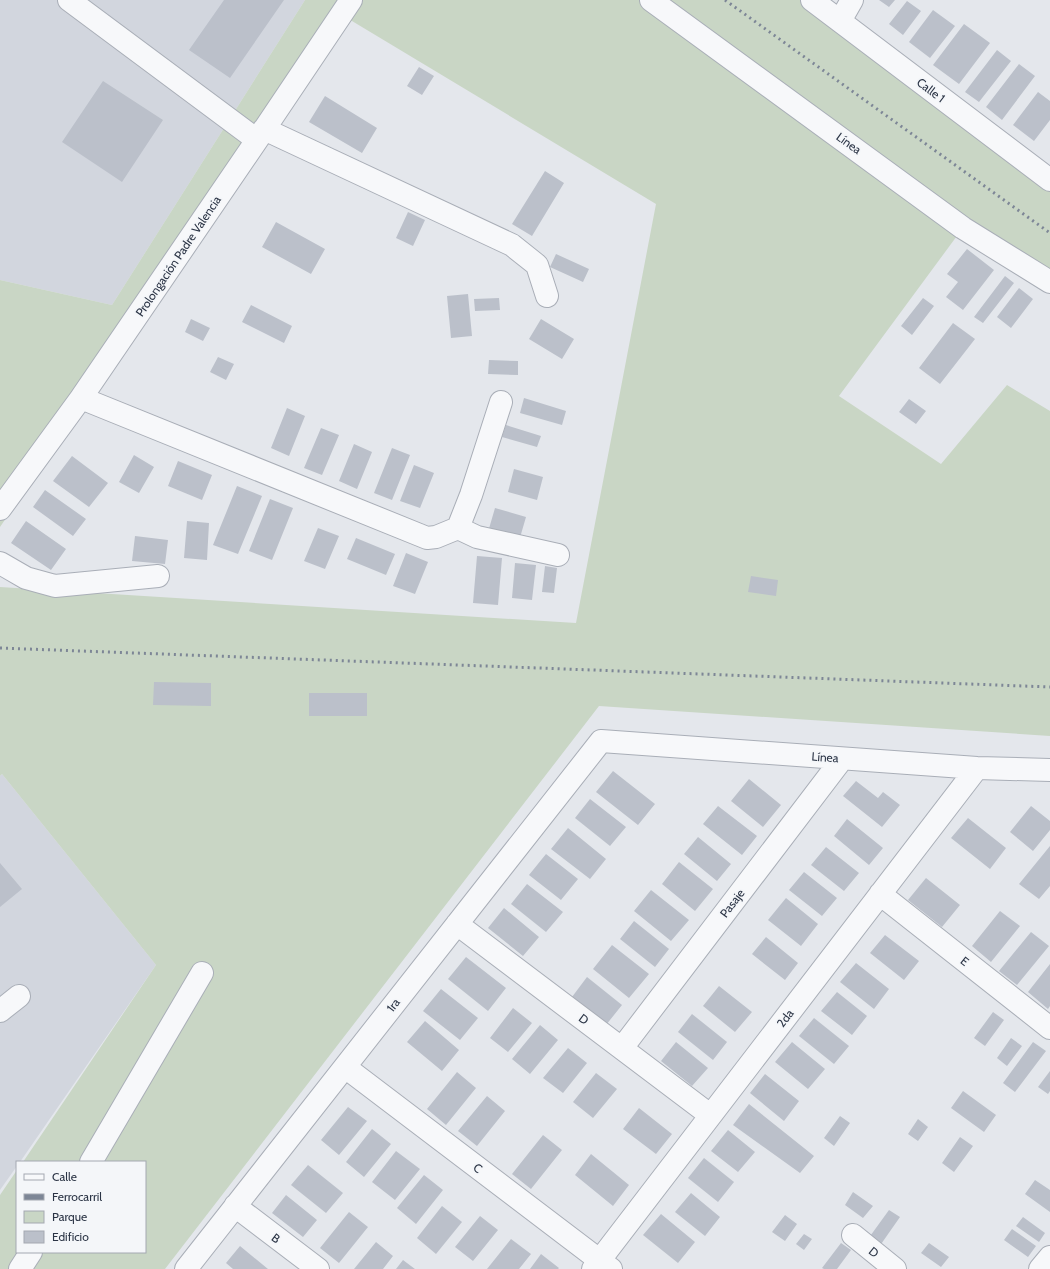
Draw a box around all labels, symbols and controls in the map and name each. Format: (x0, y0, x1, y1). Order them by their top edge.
street label: Calle 1 (914, 75, 948, 105)
street label: Línea (834, 129, 865, 157)
street label: Prolongación Padre Valencia (132, 193, 224, 319)
street label: Línea (811, 749, 839, 765)
street label: Pasaje (716, 886, 748, 920)
street label: E (958, 953, 973, 969)
street label: 1ra (383, 995, 403, 1015)
street label: 2da (773, 1006, 797, 1030)
street label: D (576, 1010, 592, 1028)
street label: C (471, 1160, 485, 1176)
legend (16, 1161, 146, 1253)
text: Calle (52, 1169, 77, 1184)
text: Ferrocarril (52, 1189, 102, 1204)
text: Parque (52, 1209, 87, 1224)
text: Edificio (52, 1229, 89, 1244)
street label: B (269, 1230, 283, 1246)
street label: D (866, 1243, 882, 1261)

